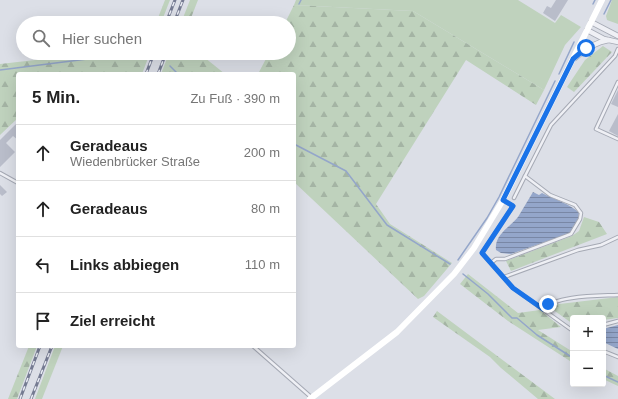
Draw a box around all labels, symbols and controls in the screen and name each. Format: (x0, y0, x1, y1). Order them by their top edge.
search box (16, 16, 296, 60)
icon: search (30, 27, 52, 49)
text: Hier suchen (62, 30, 142, 47)
route start (577, 39, 595, 57)
text: 5 Min. (32, 88, 80, 107)
text: Zu Fuß · 390 m (190, 91, 280, 106)
text: Geradeaus (70, 137, 148, 154)
icon: ahead (32, 142, 54, 164)
text: 200 m (244, 145, 280, 160)
text: Wiedenbrücker Straße (70, 154, 200, 169)
icon: ahead (32, 198, 54, 220)
text: Geradeaus (70, 200, 148, 217)
text: 80 m (251, 201, 280, 216)
icon: left (32, 254, 54, 276)
text: Links abbiegen (70, 256, 179, 273)
text: 110 m (245, 257, 280, 272)
route end (539, 295, 557, 313)
icon: arrive (32, 310, 54, 332)
text: Ziel erreicht (70, 312, 155, 329)
map controls (570, 315, 606, 387)
button: + (570, 315, 606, 351)
button: − (570, 351, 606, 387)

